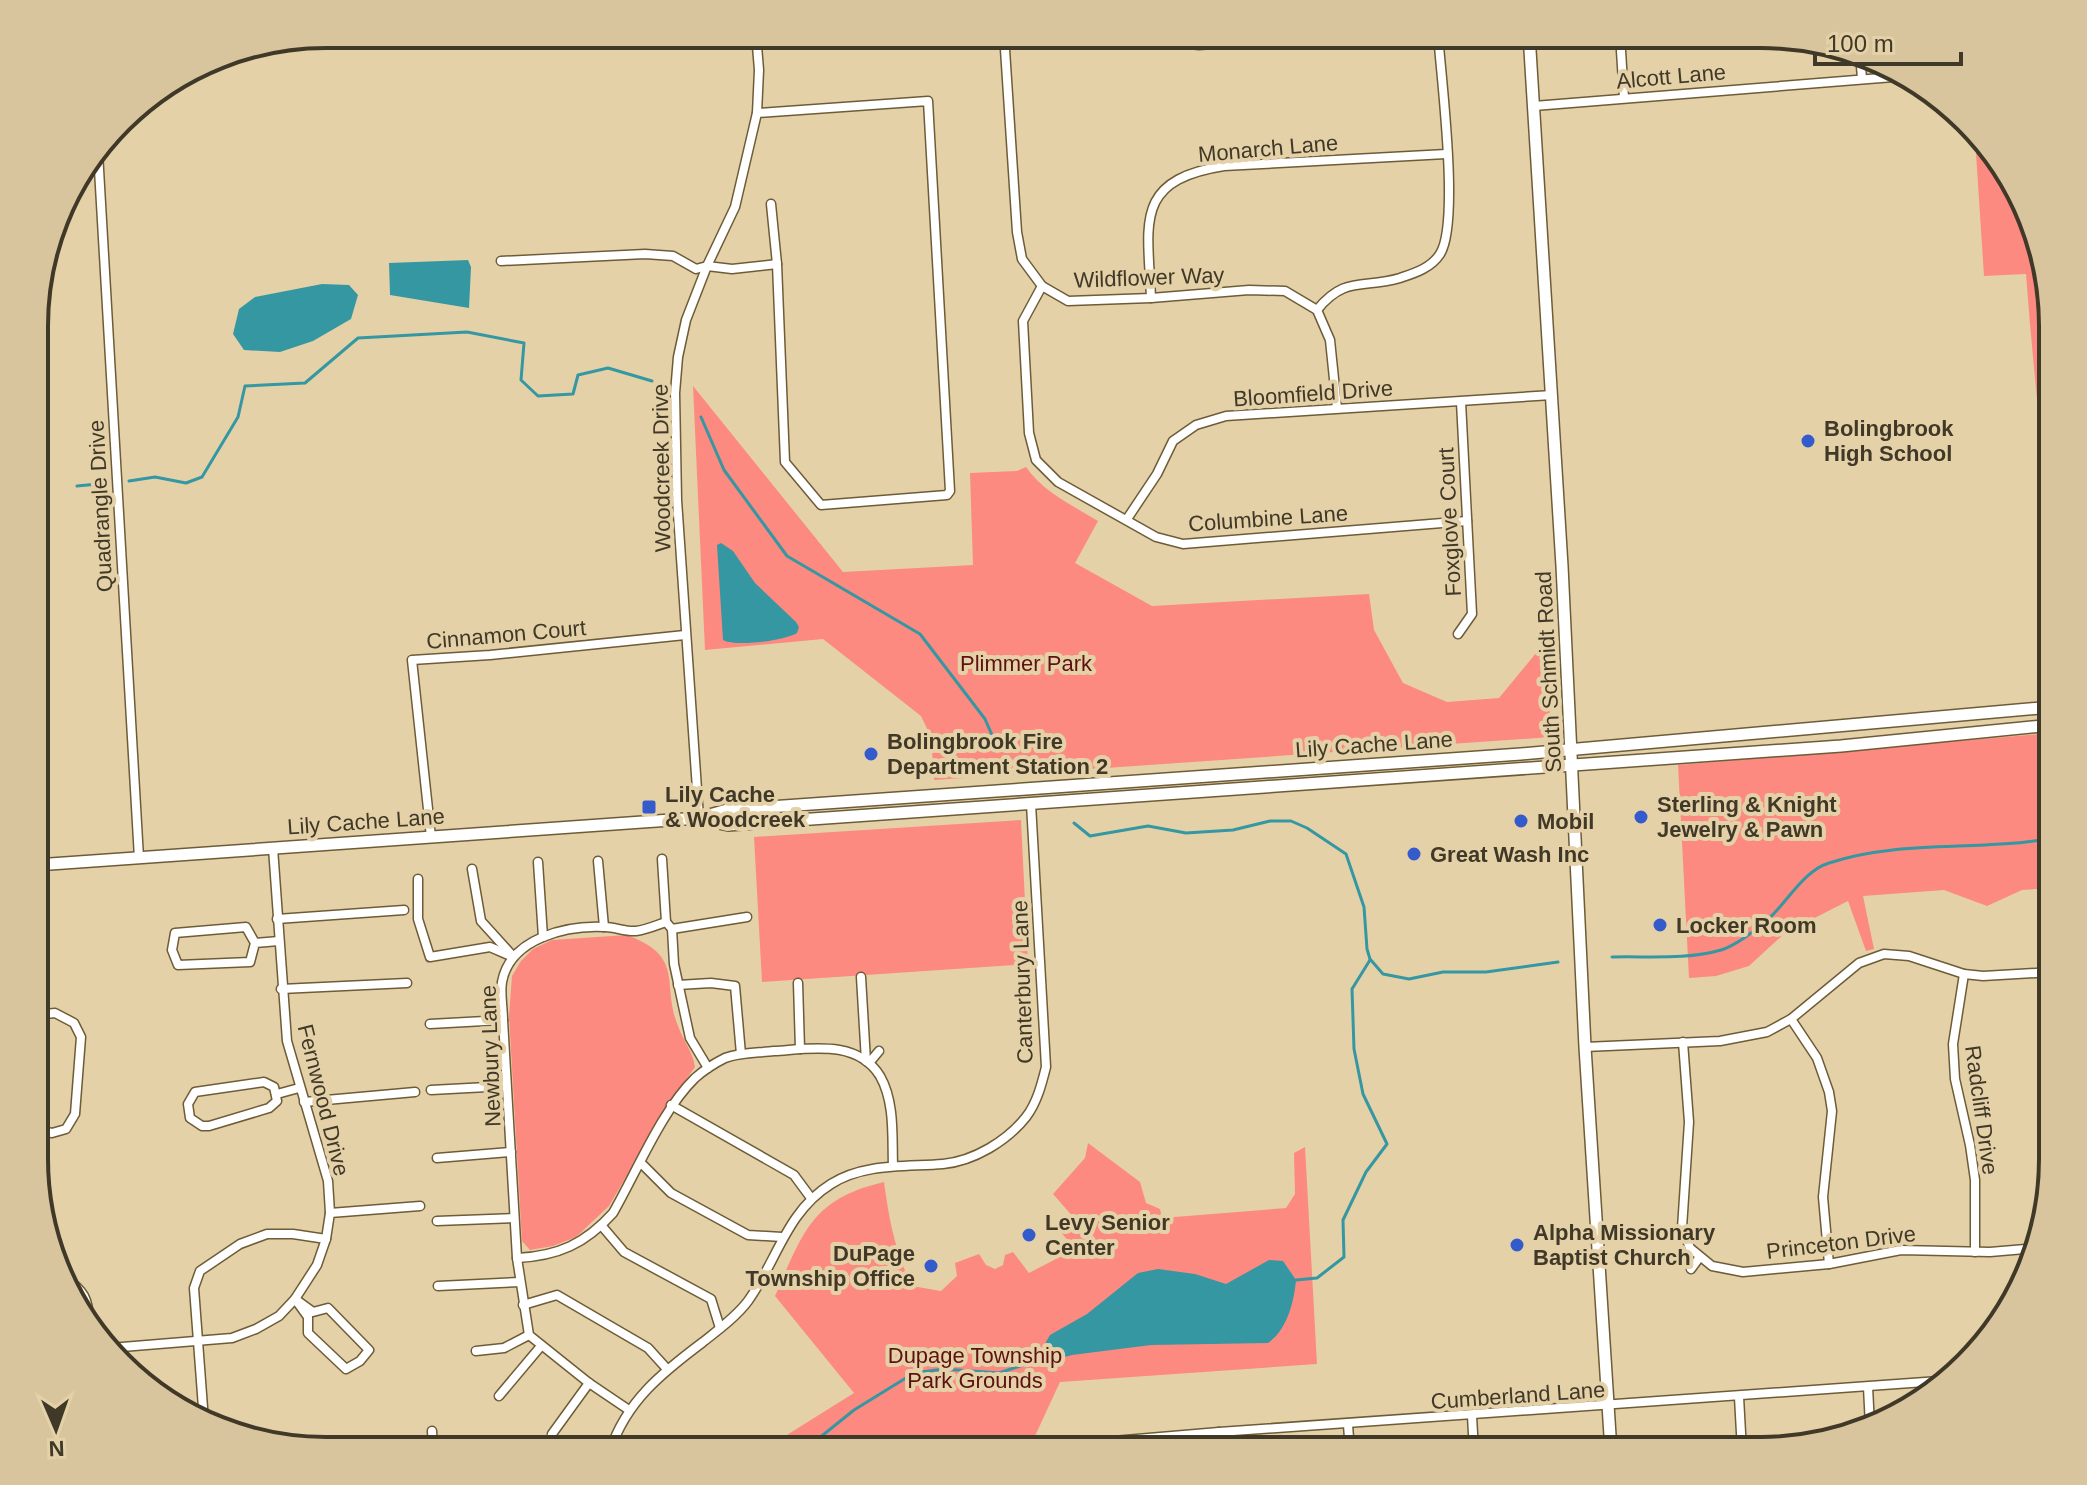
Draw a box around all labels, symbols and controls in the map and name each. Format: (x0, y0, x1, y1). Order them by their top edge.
scale bar (1815, 16, 1961, 66)
text: 100 m (1827, 30, 1894, 57)
street label: Alcott Lane (1615, 59, 1727, 94)
street label: Monarch Lane (1197, 130, 1339, 167)
street label: Wildflower Way (1073, 262, 1225, 293)
street label: Bloomfield Drive (1232, 375, 1394, 412)
street label: Woodcreek Drive (648, 384, 675, 552)
place label: Bolingbrook High School (1824, 416, 1954, 466)
street label: Quadrangle Drive (84, 419, 117, 593)
marker: Bolingbrook High School (1799, 432, 1817, 450)
street label: Foxglove Court (1433, 447, 1466, 597)
street label: Columbine Lane (1187, 500, 1349, 537)
street label: South Schmidt Road (1531, 571, 1566, 773)
street label: Cinnamon Court (425, 615, 587, 654)
park label: Plimmer Park (960, 651, 1093, 676)
street label: Lily Cache Lane (1294, 727, 1454, 762)
place label: Bolingbrook Fire Department Station 2 (887, 729, 1108, 779)
marker: Bolingbrook Fire Department Station 2 (862, 745, 880, 763)
place label: Lily Cache & Woodcreek (665, 782, 806, 832)
place label: Sterling & Knight Jewelry & Pawn (1657, 792, 1837, 842)
marker: Lily Cache & Woodcreek (640, 798, 658, 816)
street label: Lily Cache Lane (286, 804, 446, 839)
marker: Sterling & Knight Jewelry & Pawn (1632, 808, 1650, 826)
place label: Mobil (1537, 809, 1594, 834)
marker: Mobil (1512, 812, 1530, 830)
place label: Great Wash Inc (1430, 842, 1589, 867)
marker: Great Wash Inc (1405, 845, 1423, 863)
street label: Canterbury Lane (1007, 900, 1038, 1064)
place label: Locker Room (1676, 913, 1817, 938)
marker: Locker Room (1651, 916, 1669, 934)
street label: Newbury Lane (476, 985, 505, 1127)
street label: Fernwood Drive (293, 1022, 354, 1178)
street label: Radcliff Drive (1960, 1044, 2003, 1176)
place label: Levy Senior Center (1045, 1210, 1170, 1260)
place label: Alpha Missionary Baptist Church (1533, 1220, 1716, 1270)
street label: Princeton Drive (1765, 1221, 1917, 1264)
marker: Levy Senior Center (1020, 1226, 1038, 1244)
marker: Alpha Missionary Baptist Church (1508, 1236, 1526, 1254)
place label: DuPage Township Office (746, 1241, 915, 1291)
marker: DuPage Township Office (922, 1257, 940, 1275)
park label: Dupage Township Park Grounds (888, 1343, 1062, 1393)
street label: Cumberland Lane (1430, 1377, 1606, 1414)
north arrow (16, 1389, 96, 1469)
text: N (48, 1436, 65, 1461)

